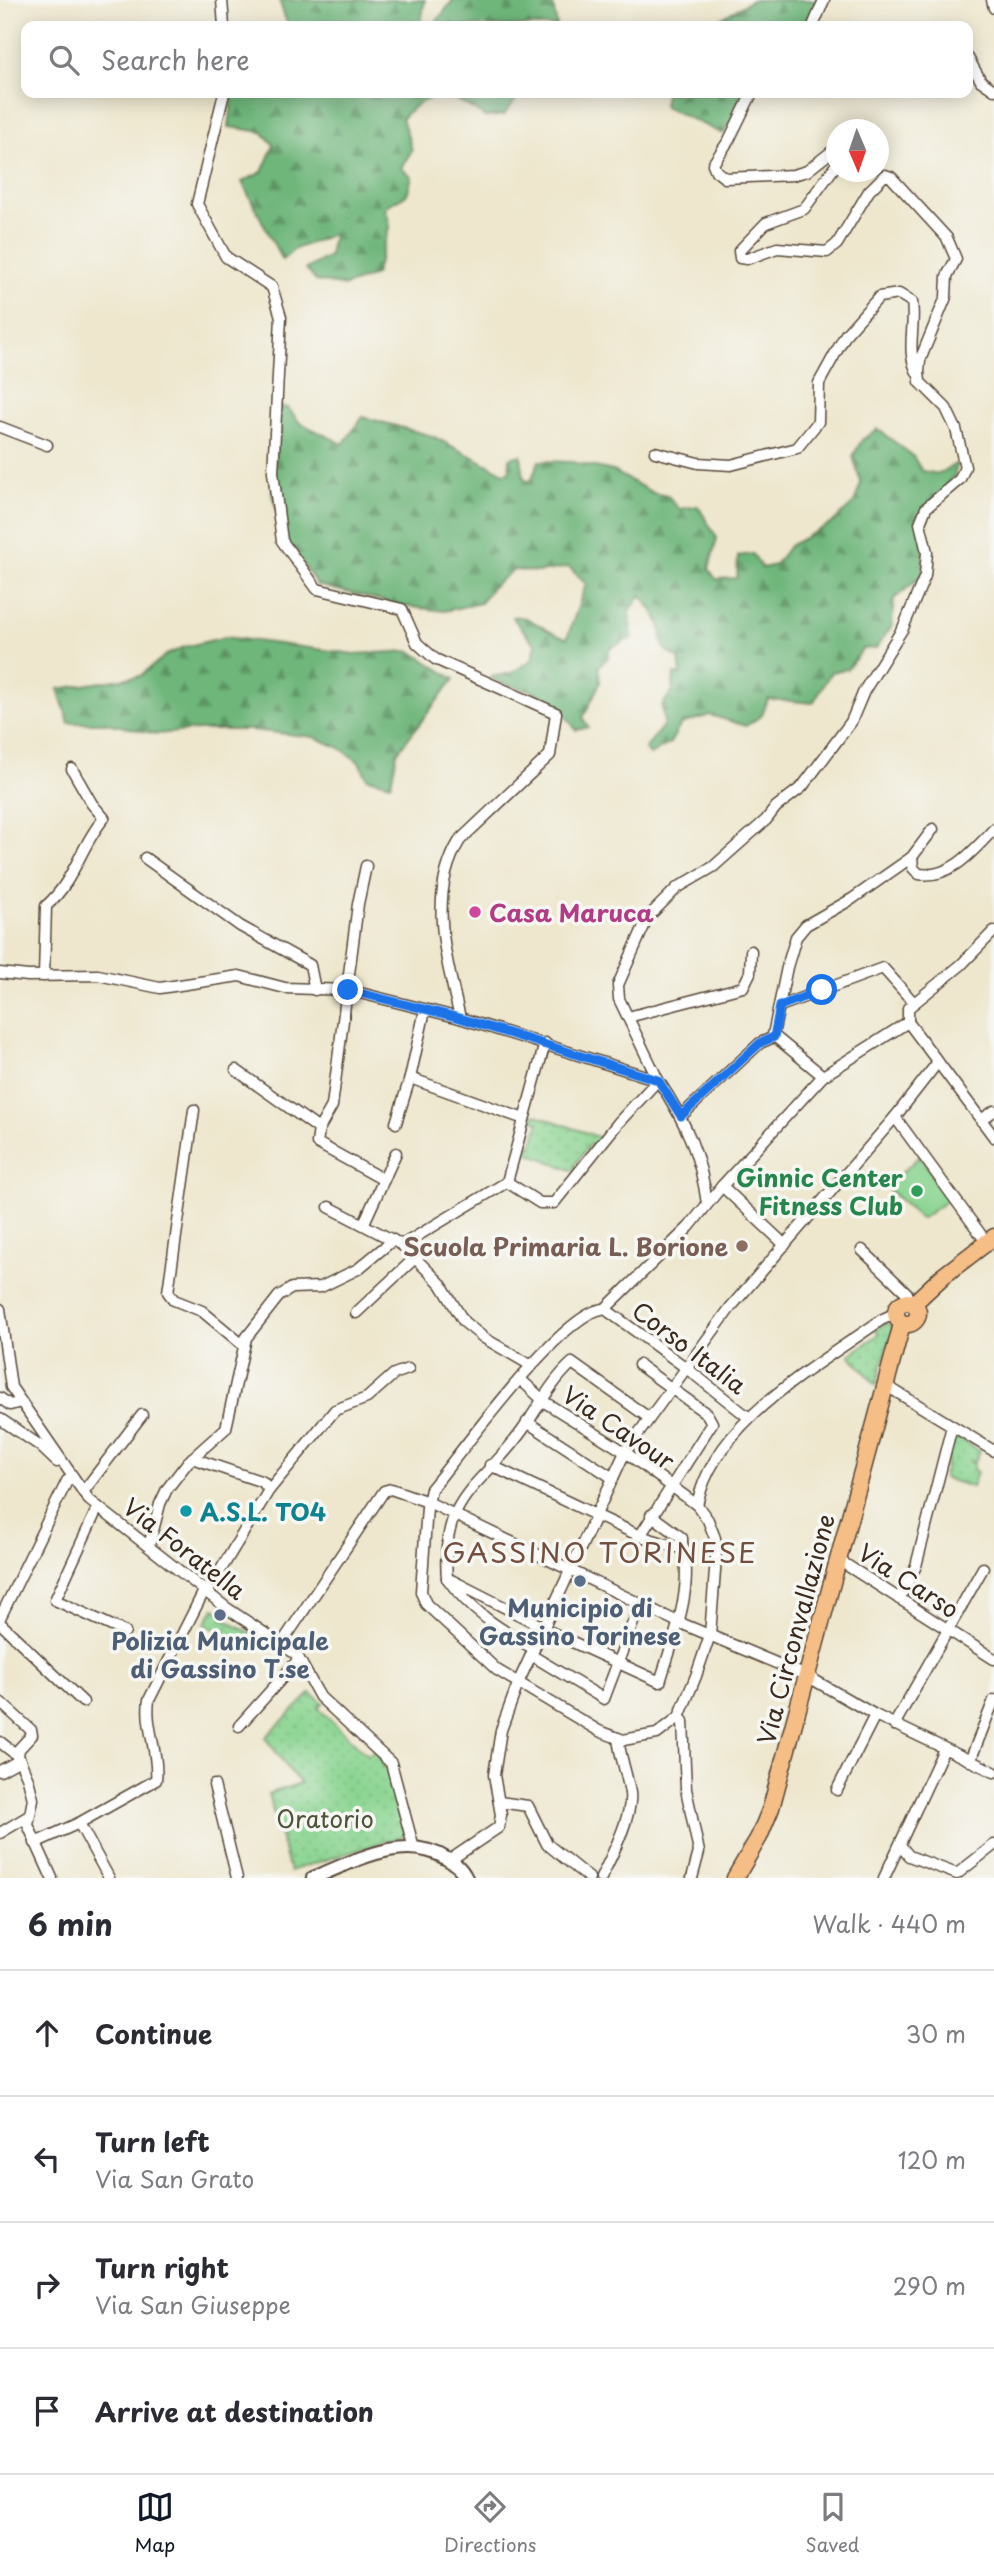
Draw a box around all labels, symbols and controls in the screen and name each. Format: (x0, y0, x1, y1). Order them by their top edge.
search box (21, 21, 973, 98)
text: Search here (101, 40, 250, 79)
icon: search (45, 41, 83, 79)
north arrow (826, 119, 889, 182)
place label: Casa Maruca (489, 894, 654, 930)
marker: Casa Maruca (467, 904, 483, 920)
route end (332, 974, 363, 1005)
route start (806, 974, 837, 1005)
place label: Ginnic Center Fitness Club (736, 1159, 904, 1223)
marker: Ginnic Center Fitness Club (909, 1183, 925, 1199)
place label: Scuola Primaria L. Borione (403, 1228, 728, 1264)
marker: Scuola Primaria L. Borione (734, 1238, 750, 1254)
street label: Corso Italia (625, 1292, 755, 1402)
street label: Via Cavour (556, 1376, 683, 1478)
street label: Via Foratella (116, 1489, 254, 1608)
place label: A.S.L. TO4 (200, 1493, 326, 1529)
marker: A.S.L. TO4 (178, 1503, 194, 1519)
street label: Via Circonvallazione (747, 1510, 843, 1748)
district label: GASSINO TORINESE (442, 1530, 758, 1573)
street label: Via Carso (851, 1534, 967, 1626)
marker: Municipio di Gassino Torinese (572, 1573, 588, 1589)
place label: Municipio di Gassino Torinese (479, 1589, 681, 1653)
marker: Polizia Municipale di Gassino T.se (212, 1607, 228, 1623)
place label: Polizia Municipale di Gassino T.se (111, 1622, 329, 1686)
park label: Oratorio (276, 1800, 374, 1836)
text: 6 min (28, 1901, 113, 1946)
text: Walk · 440 m (813, 1906, 966, 1941)
icon: ahead (28, 2014, 66, 2052)
text: Continue (95, 2014, 212, 2053)
text: 30 m (905, 2016, 966, 2051)
text: Turn left (95, 2122, 210, 2161)
icon: left (28, 2140, 66, 2178)
text: 120 m (898, 2142, 966, 2177)
text: Via San Grato (95, 2161, 254, 2196)
text: Turn right (95, 2248, 229, 2287)
icon: right (28, 2266, 66, 2304)
text: 290 m (893, 2268, 966, 2303)
text: Via San Giuseppe (95, 2287, 291, 2322)
icon: arrive (28, 2392, 66, 2430)
text: Arrive at destination (95, 2392, 374, 2431)
tab: Map (135, 2488, 175, 2558)
tab: Directions (444, 2488, 537, 2558)
tab: Saved (806, 2488, 859, 2558)

